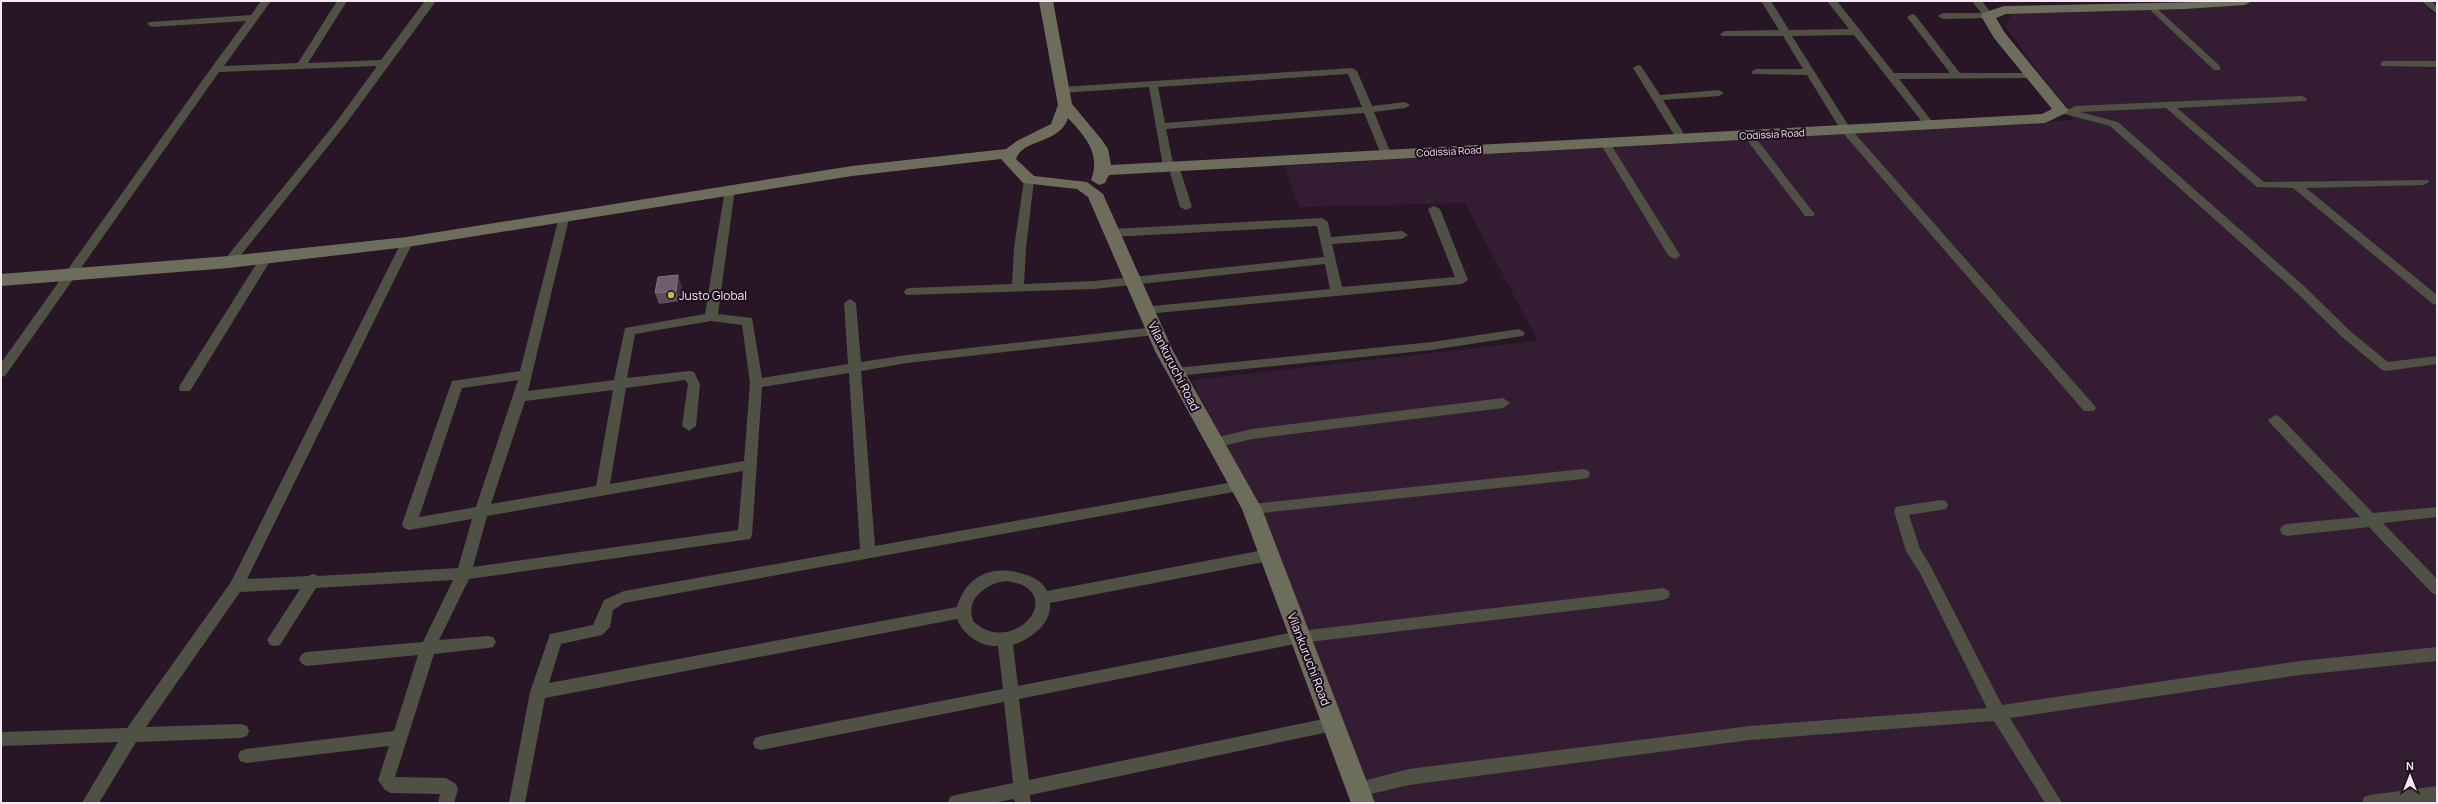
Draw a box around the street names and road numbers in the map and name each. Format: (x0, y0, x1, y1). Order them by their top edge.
street label: Codissia Road (1739, 125, 1805, 143)
street label: Codissia Road (1416, 142, 1482, 160)
street label: Vilankuruchi Road (1144, 318, 1204, 414)
street label: Vilankuruchi Road (1283, 610, 1335, 708)

